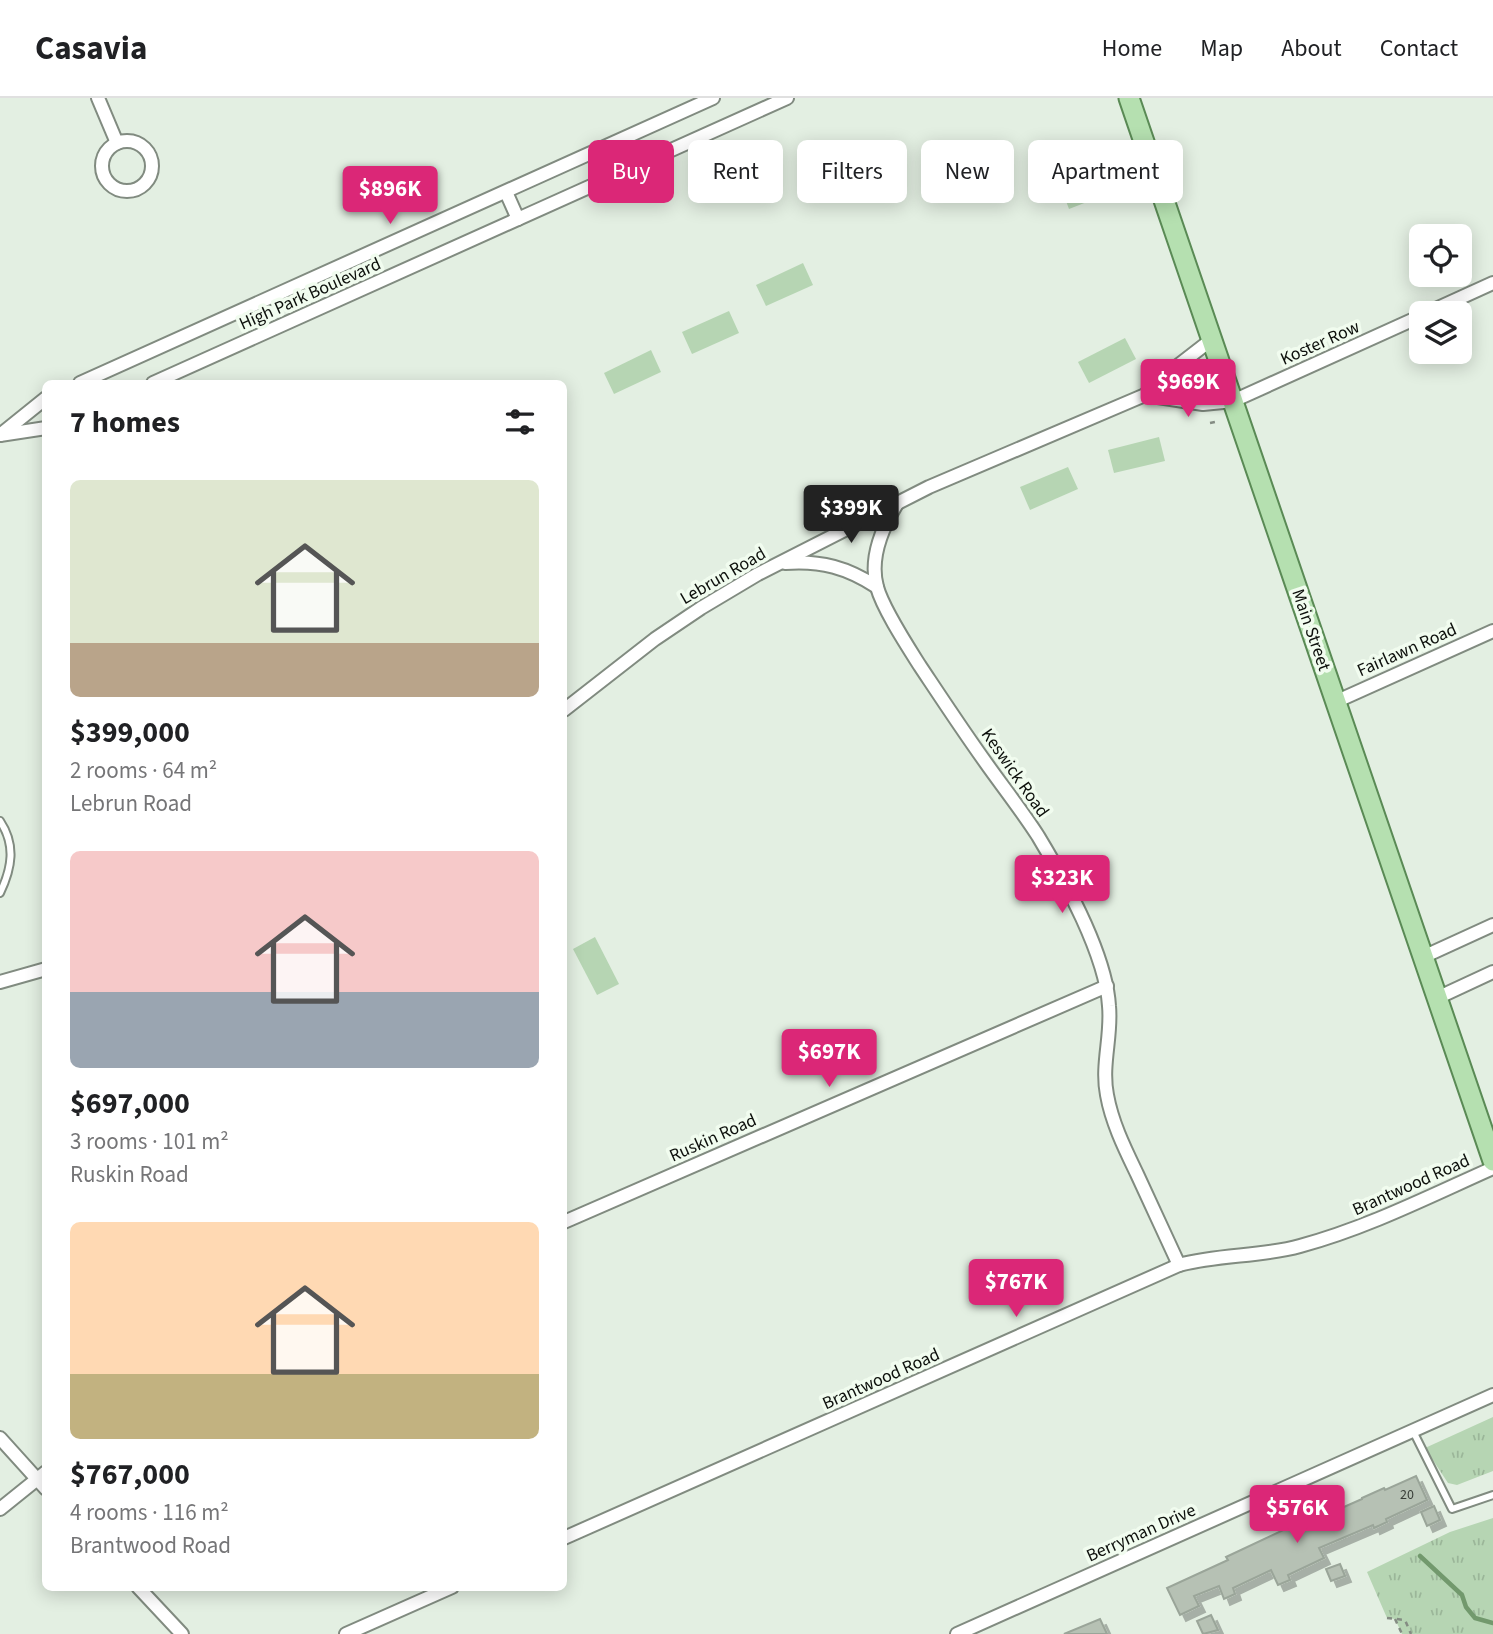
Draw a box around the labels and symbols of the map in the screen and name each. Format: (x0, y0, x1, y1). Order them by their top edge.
pin: $896K (341, 166, 439, 226)
street label: High Park Boulevard (235, 252, 385, 336)
street label: Koster Row (1276, 314, 1364, 372)
pin: $969K (1139, 360, 1237, 419)
pin: $399K (802, 486, 900, 545)
street label: Lebrun Road (675, 541, 771, 611)
street label: Main Street (1285, 586, 1337, 674)
street label: Fairlawn Road (1353, 617, 1461, 683)
street label: Keswick Road (975, 723, 1055, 823)
pin: $323K (1013, 856, 1111, 915)
pin: $697K (780, 1030, 878, 1089)
street label: Ruskin Road (665, 1108, 761, 1168)
street label: Brantwood Road (1348, 1148, 1474, 1222)
pin: $767K (967, 1260, 1065, 1319)
street label: Brantwood Road (818, 1342, 944, 1416)
house number: 20 (1400, 1485, 1414, 1505)
pin: $576K (1248, 1486, 1346, 1545)
street label: Berryman Drive (1082, 1498, 1200, 1568)

